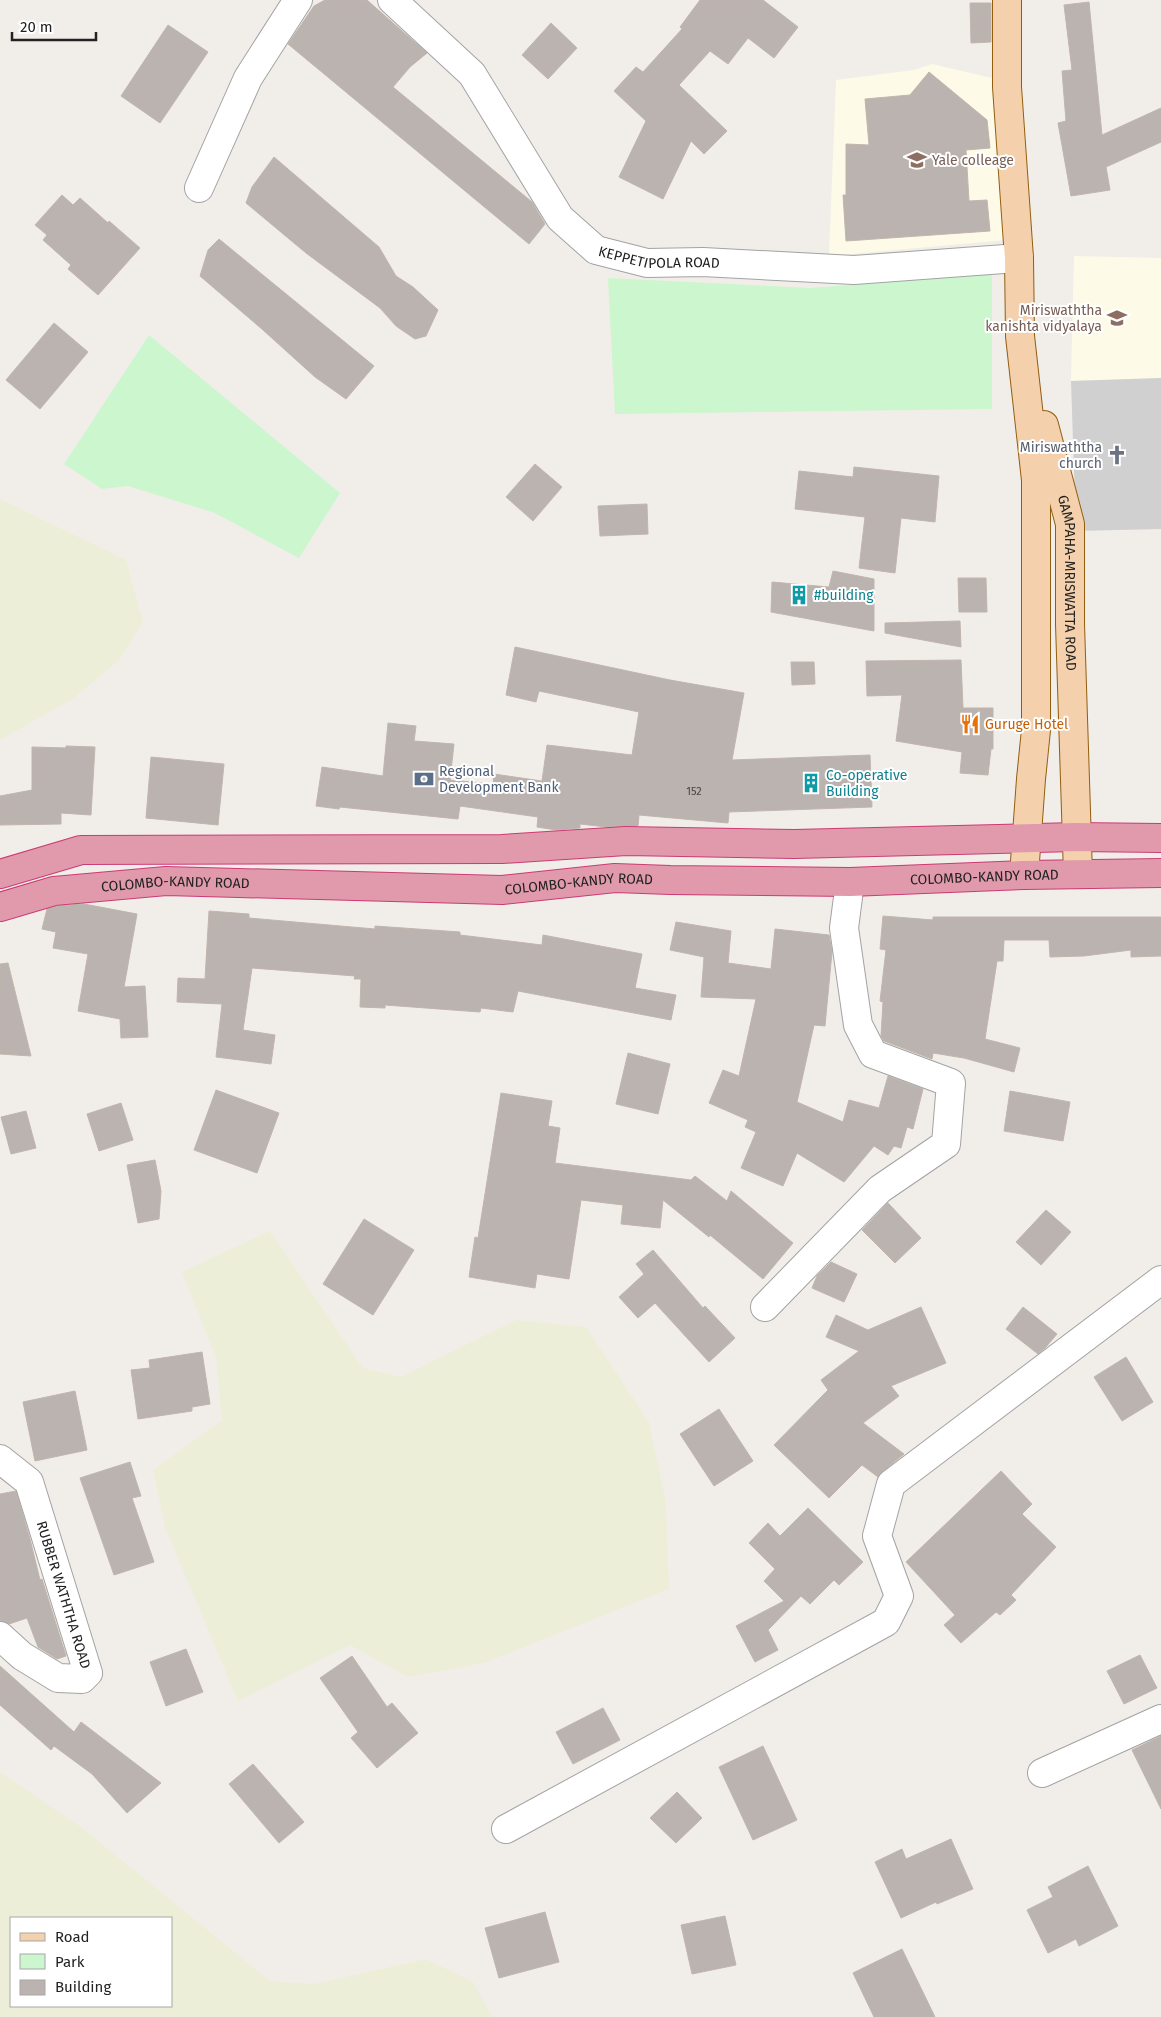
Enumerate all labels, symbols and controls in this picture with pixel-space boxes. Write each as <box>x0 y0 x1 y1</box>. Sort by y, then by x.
scale bar <box>12 10 96 42</box>
text: 20 m <box>20 18 53 36</box>
school or university icon: Yale colleage <box>906 149 928 171</box>
place label: Yale colleage <box>932 152 1014 169</box>
street label: KEPPETIPOLA ROAD <box>597 243 720 272</box>
place label: Miriswaththa kanishta vidyalaya <box>985 302 1102 335</box>
school or university icon: Miriswaththa kanishta vidyalaya <box>1106 307 1128 329</box>
place label: Miriswaththa church <box>1020 439 1102 472</box>
church icon: Miriswaththa church <box>1106 444 1128 466</box>
street label: GAMPAHA-MRISWATTA ROAD <box>1054 493 1079 671</box>
building icon: #building <box>788 584 810 606</box>
place label: #building <box>814 587 874 604</box>
restaurant icon: Guruge Hotel <box>959 713 981 735</box>
place label: Guruge Hotel <box>985 716 1068 733</box>
place label: Regional Development Bank <box>439 763 560 796</box>
place label: Co-operative Building <box>826 767 908 800</box>
bank icon: Regional Development Bank <box>413 768 435 790</box>
building icon: Co-operative Building <box>800 772 822 794</box>
house number: 152 <box>686 785 702 798</box>
street label: COLOMBO-KANDY ROAD <box>910 866 1059 889</box>
street label: COLOMBO-KANDY ROAD <box>504 870 653 899</box>
street label: COLOMBO-KANDY ROAD <box>100 873 250 896</box>
street label: RUBBER WATHTHA ROAD <box>33 1519 94 1671</box>
legend <box>10 1917 172 2007</box>
text: Road <box>55 1928 90 1946</box>
text: Park <box>55 1953 85 1971</box>
text: Building <box>55 1978 111 1996</box>

